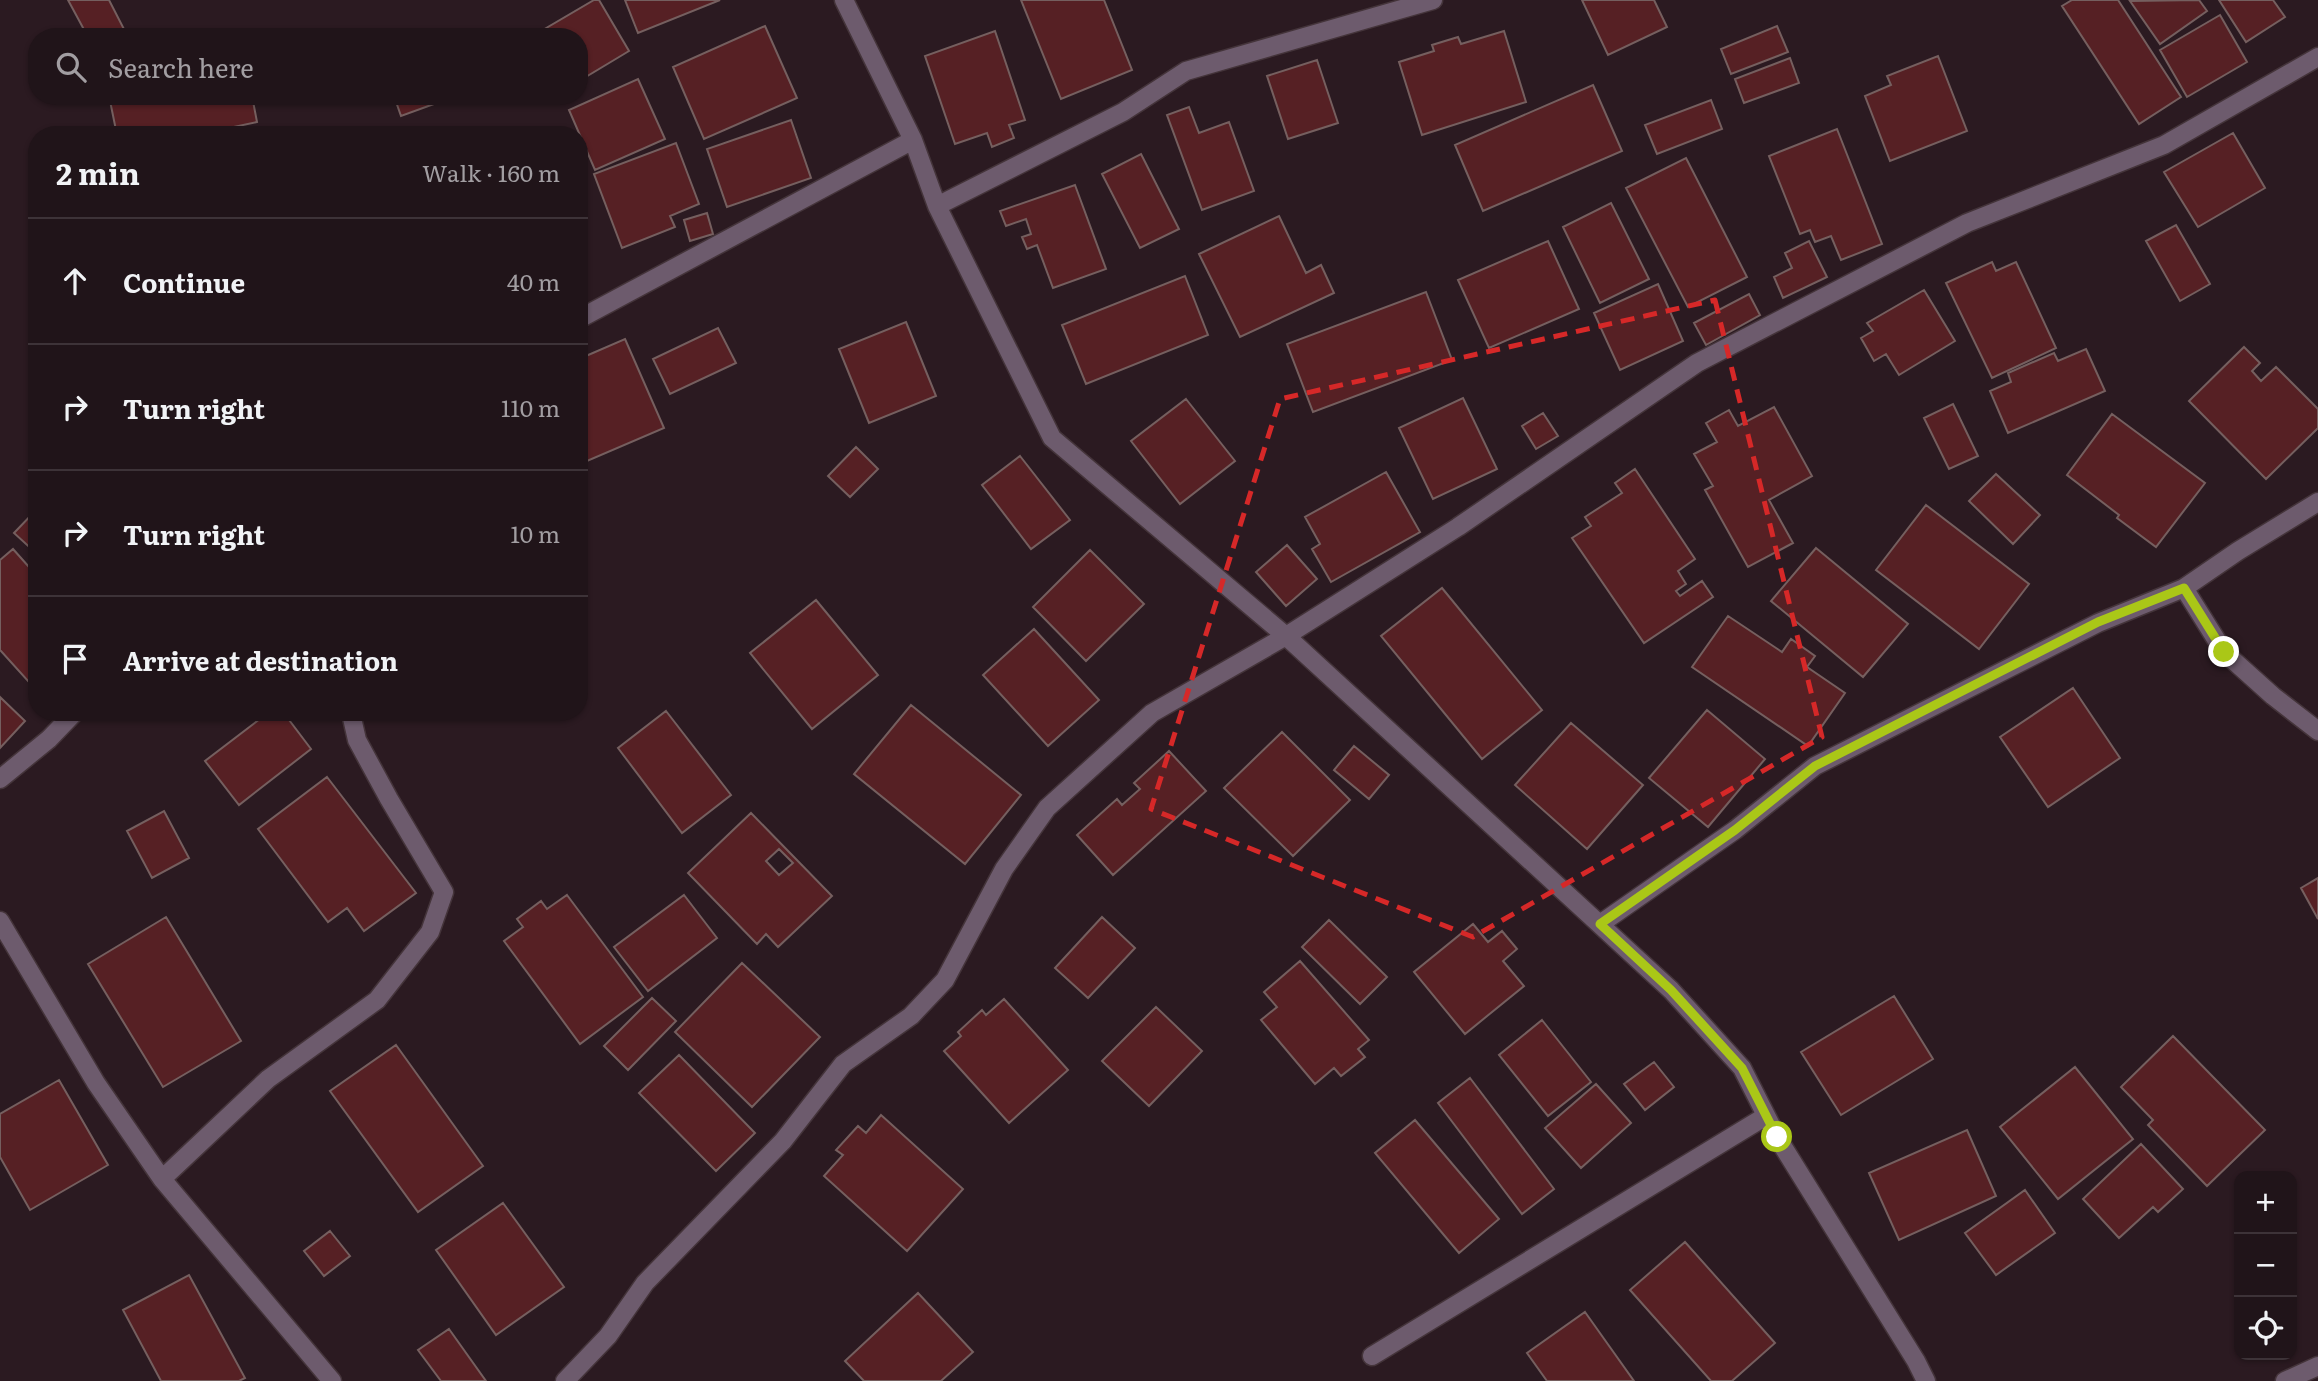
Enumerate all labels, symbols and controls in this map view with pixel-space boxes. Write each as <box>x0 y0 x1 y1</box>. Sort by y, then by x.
search box <box>28 28 588 105</box>
text: Search here <box>108 47 254 86</box>
icon: search <box>52 48 90 86</box>
text: 2 min <box>56 150 140 194</box>
text: Walk · 160 m <box>422 155 560 189</box>
icon: ahead <box>56 262 94 300</box>
text: Continue <box>123 262 245 301</box>
text: 40 m <box>507 264 560 298</box>
icon: right <box>56 388 94 426</box>
text: Turn right <box>123 388 265 427</box>
text: 110 m <box>501 390 560 424</box>
icon: right <box>56 514 94 552</box>
text: Turn right <box>123 514 265 553</box>
text: 10 m <box>510 516 560 550</box>
route end <box>2208 636 2239 667</box>
icon: arrive <box>56 640 94 678</box>
text: Arrive at destination <box>123 640 398 679</box>
route start <box>1761 1121 1792 1152</box>
map controls <box>2234 1171 2297 1360</box>
button: + <box>2234 1171 2297 1234</box>
button: − <box>2234 1234 2297 1297</box>
button: locate <box>2234 1297 2297 1360</box>

